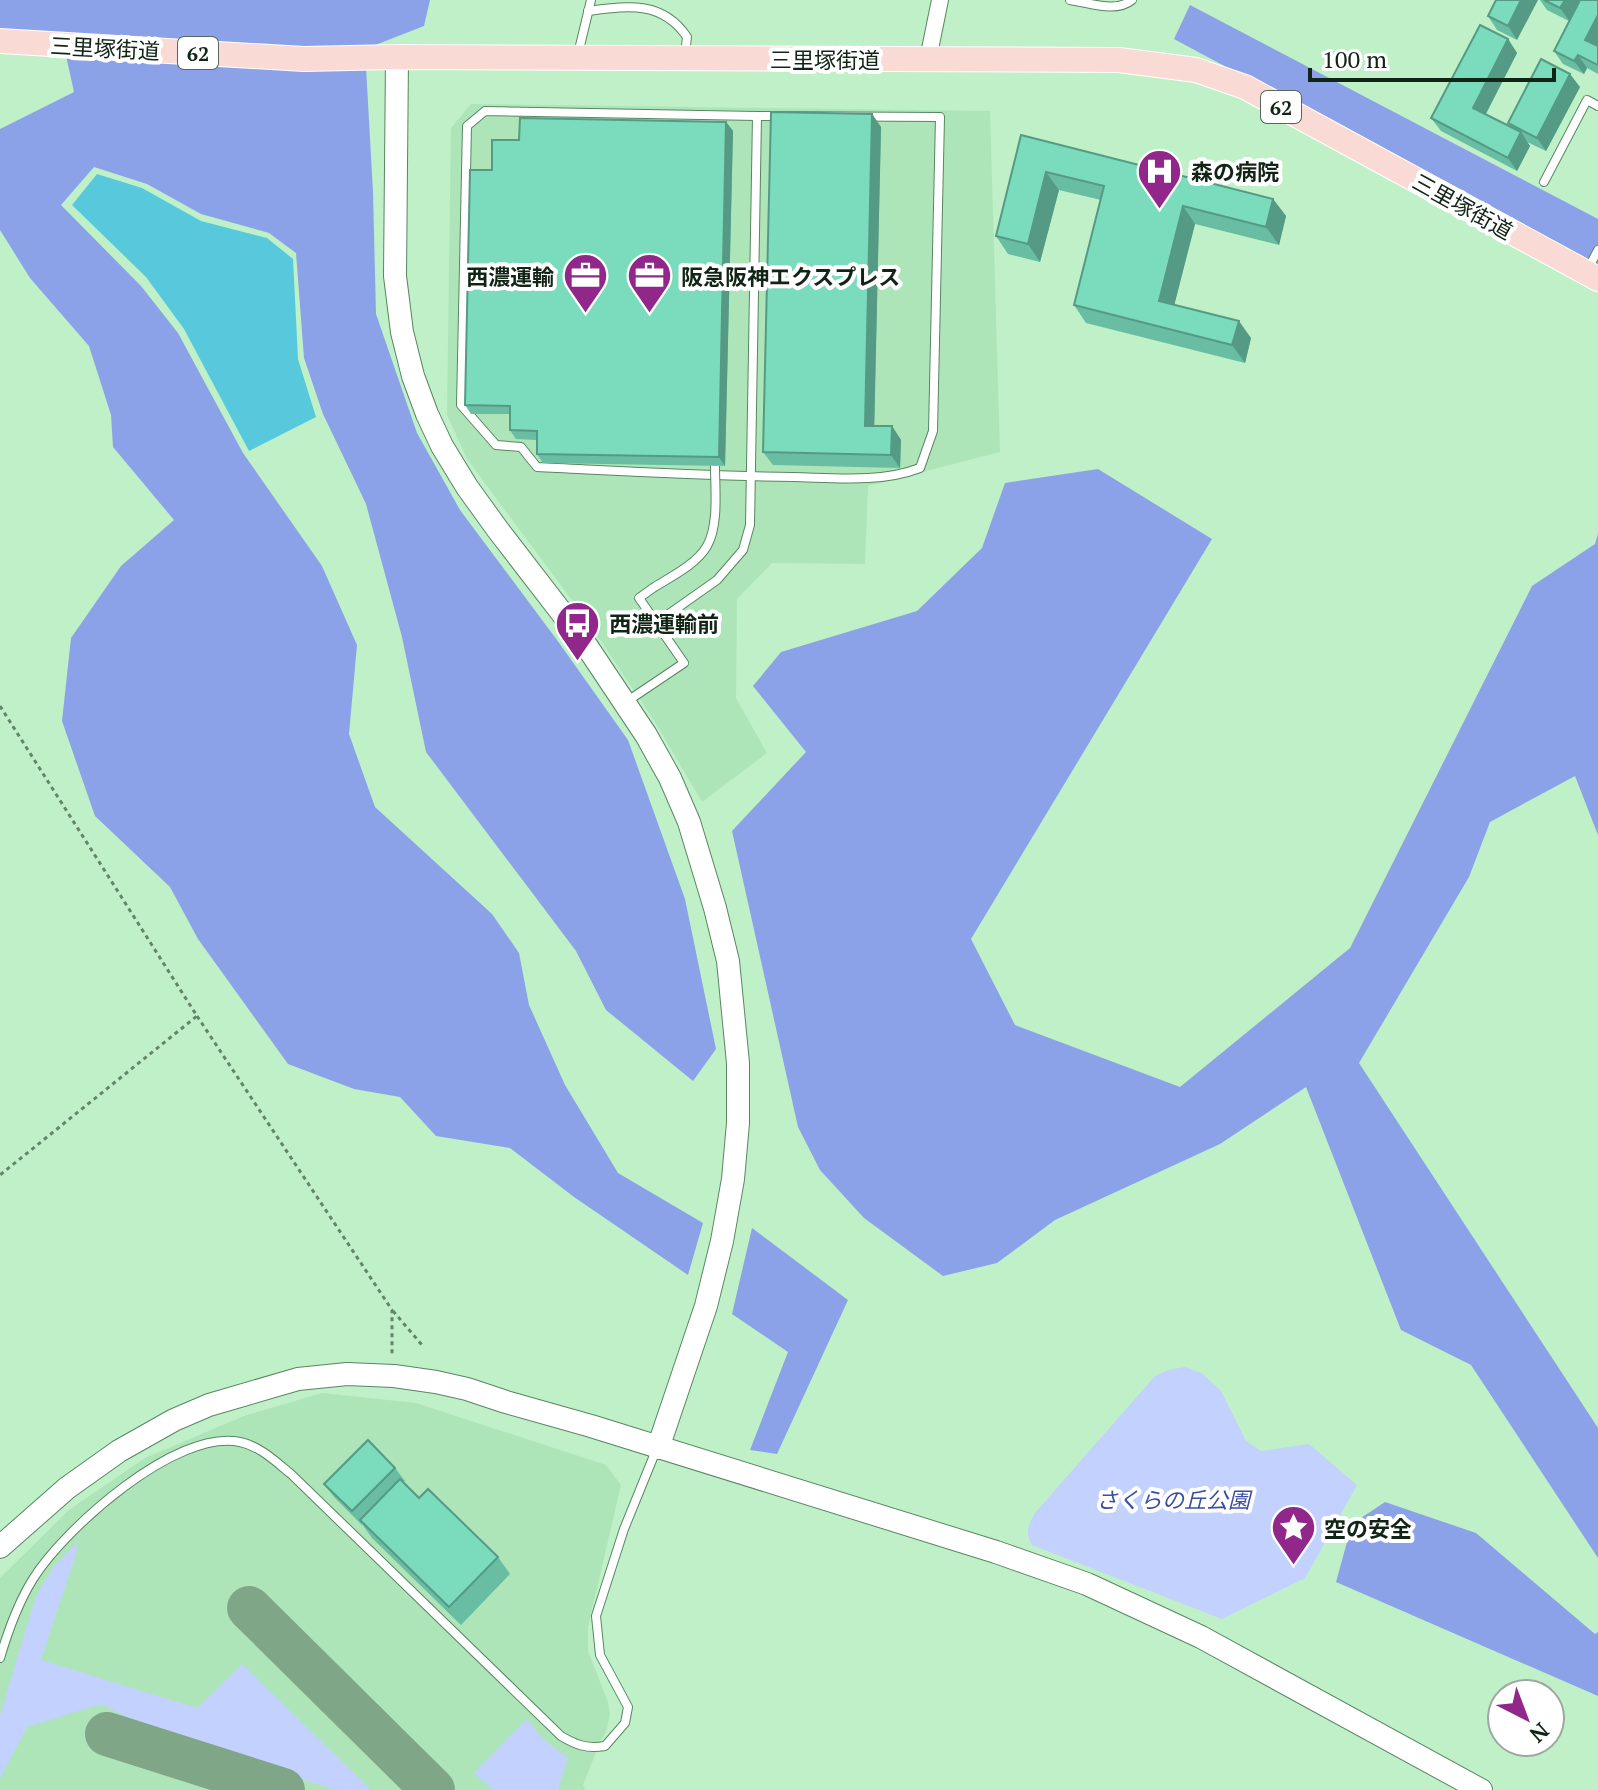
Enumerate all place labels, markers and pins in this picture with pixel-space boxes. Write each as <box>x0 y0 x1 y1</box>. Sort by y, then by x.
hospital icon: 森の病院 <box>1136 147 1184 210</box>
place label: 森の病院 <box>1191 157 1279 186</box>
office icon: 西濃運輸 <box>561 252 609 315</box>
office icon: 阪急阪神エクスプレス <box>626 252 674 315</box>
place label: 西濃運輸 <box>466 262 554 291</box>
place label: 阪急阪神エクスプレス <box>681 262 900 291</box>
bus stop icon: 西濃運輸前 <box>554 599 602 662</box>
place label: 西濃運輸前 <box>609 609 719 638</box>
place icon: 空の安全 <box>1269 1504 1317 1567</box>
place label: 空の安全 <box>1324 1514 1412 1543</box>

